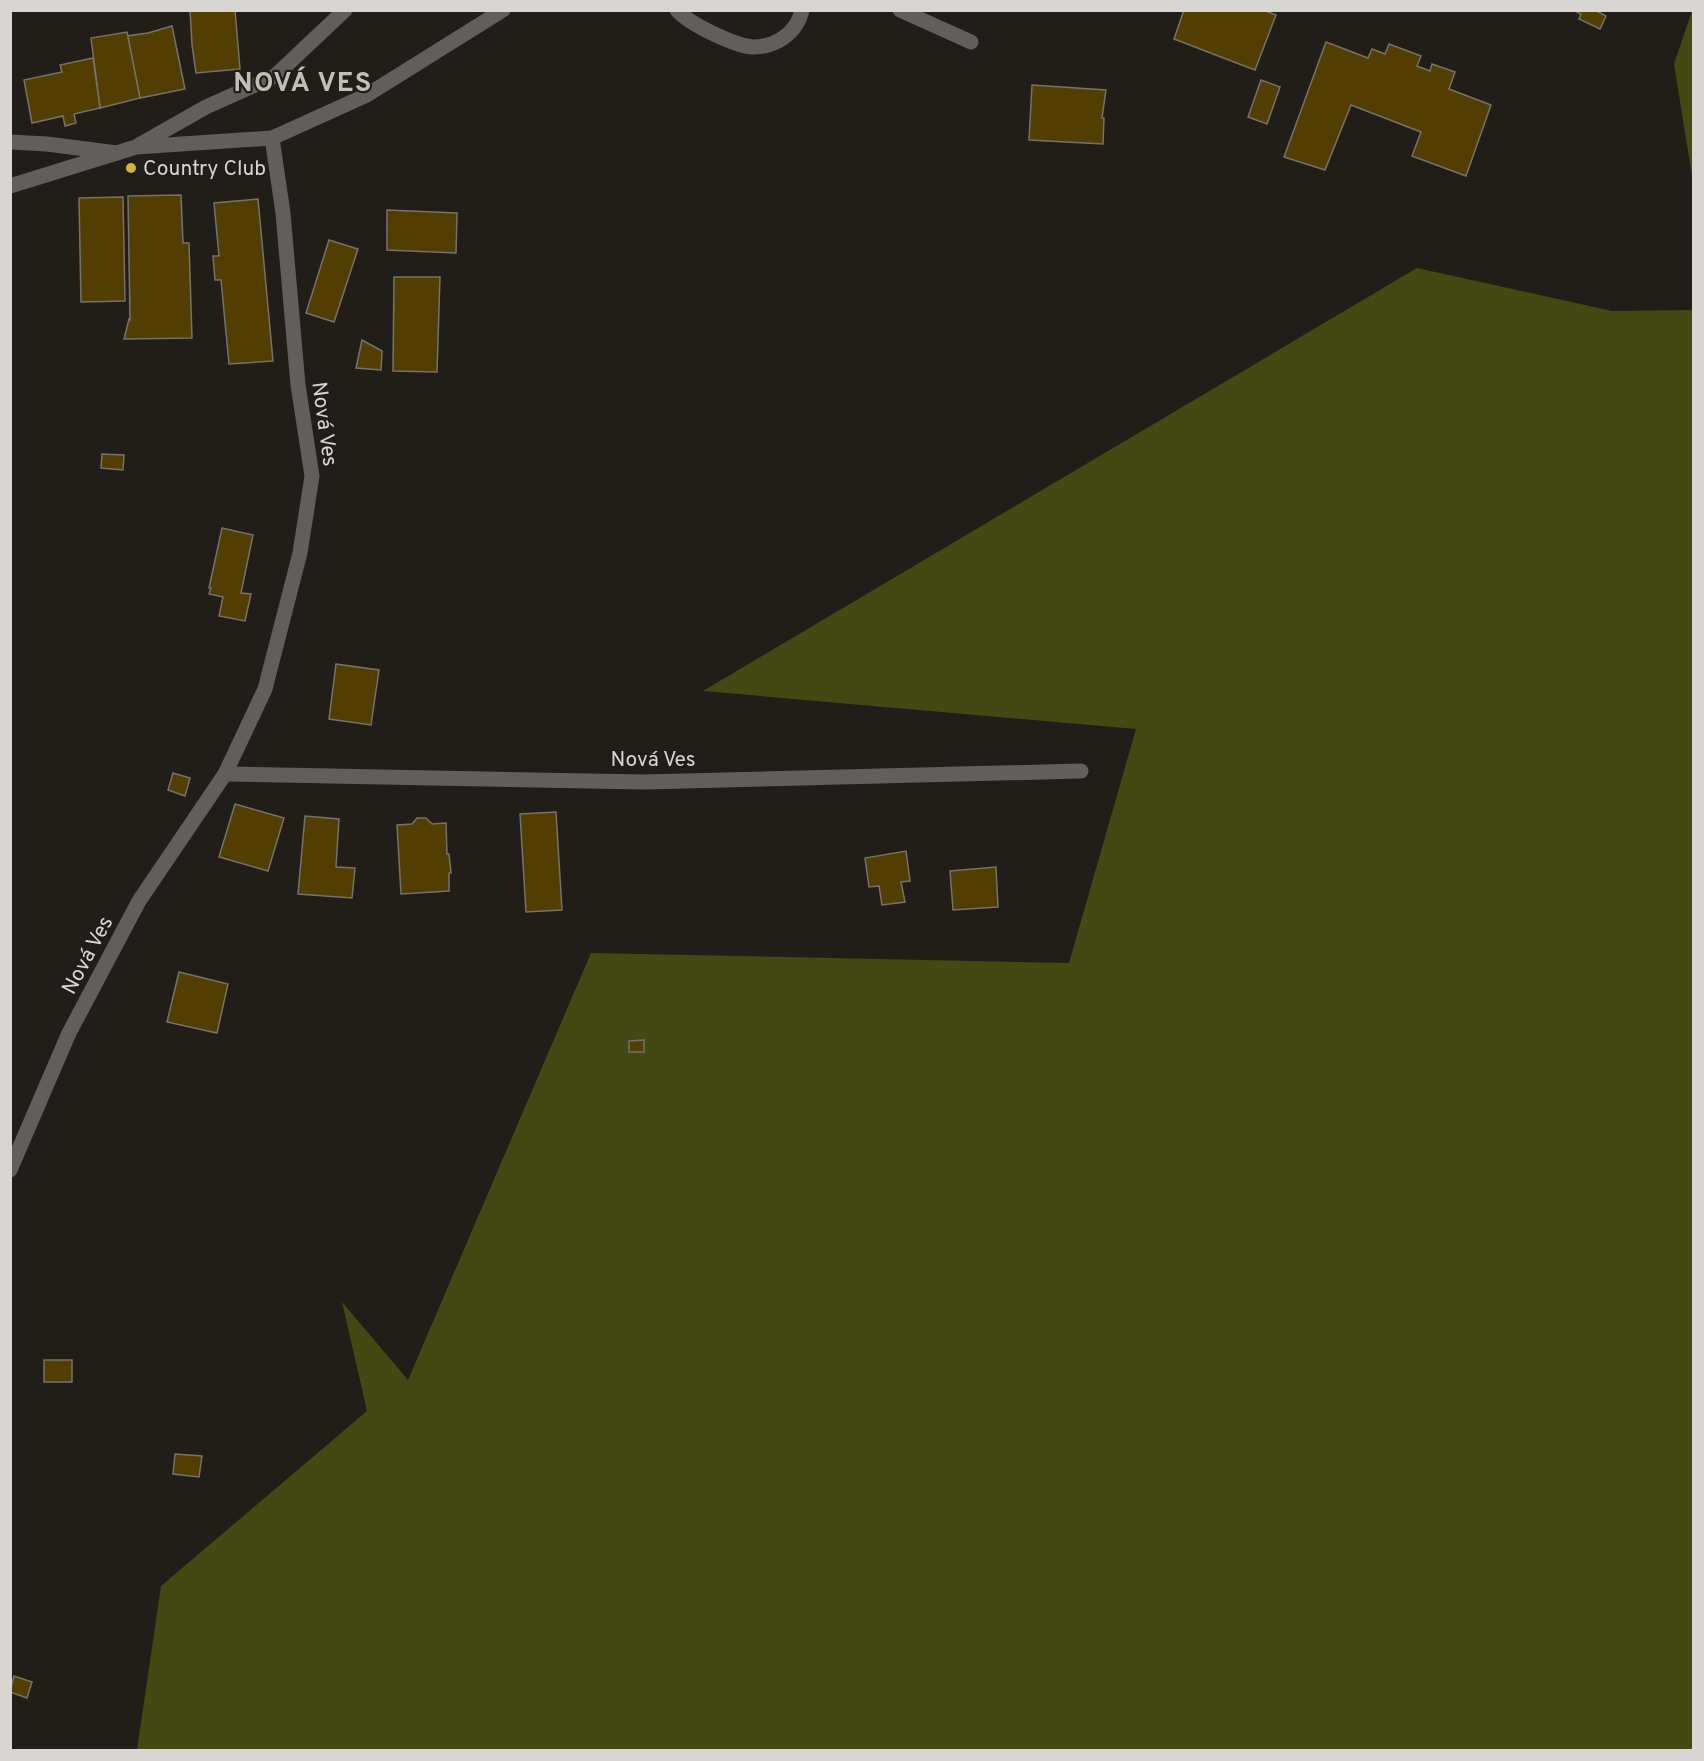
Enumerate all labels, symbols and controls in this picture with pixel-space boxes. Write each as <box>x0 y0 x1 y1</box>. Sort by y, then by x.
district label: NOVÁ VES <box>233 66 373 101</box>
place label: Country Club <box>143 156 266 183</box>
marker: Country Club <box>124 161 138 175</box>
street label: Nová Ves <box>304 380 343 468</box>
street label: Nová Ves <box>610 747 696 774</box>
street label: Nová Ves <box>56 912 120 1000</box>

